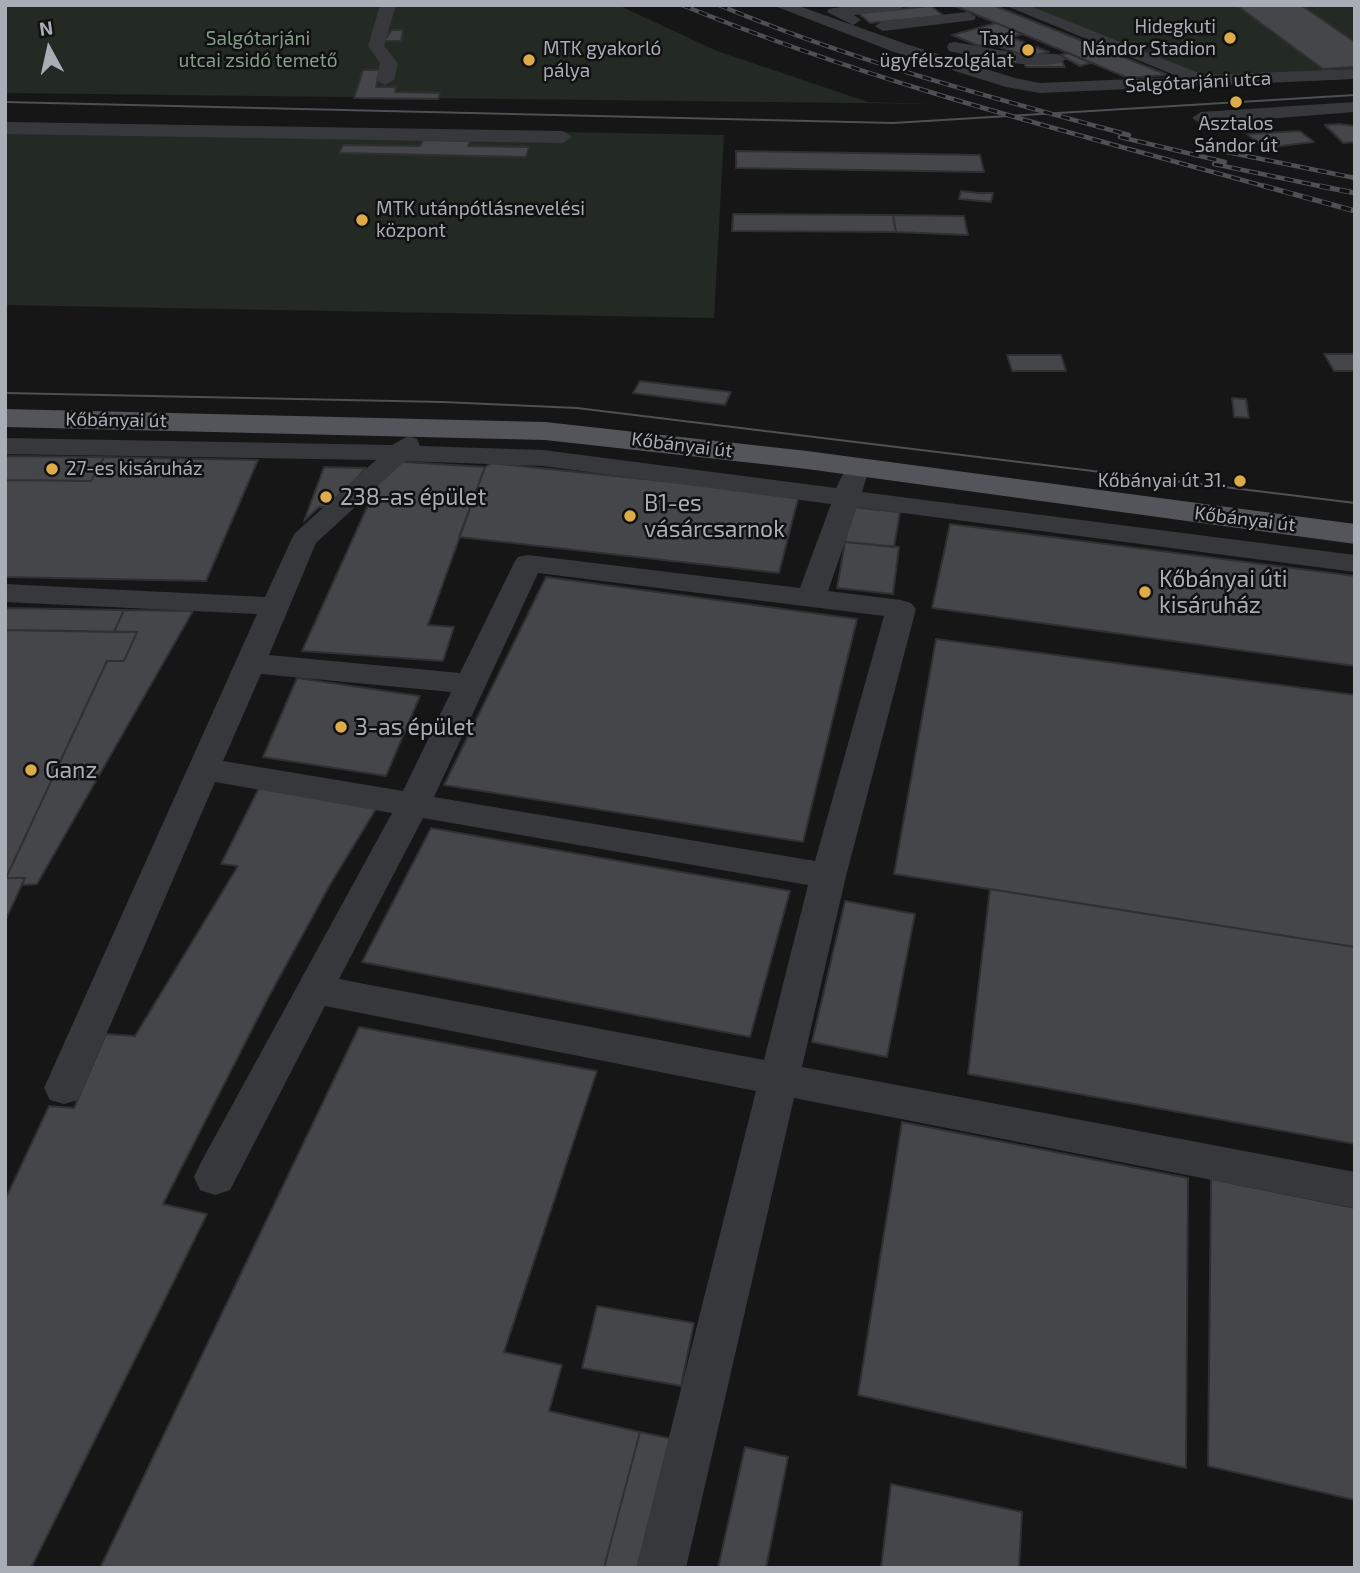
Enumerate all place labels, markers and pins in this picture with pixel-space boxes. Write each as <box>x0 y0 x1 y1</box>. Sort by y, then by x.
place label: Hidegkuti Nándor Stadion <box>1082 16 1216 60</box>
place label: Taxi ügyfélszolgálat <box>880 28 1014 72</box>
marker: Hidegkuti Nándor Stadion <box>1222 30 1238 46</box>
place label: MTK gyakorló pálya <box>543 38 661 82</box>
marker: Taxi ügyfélszolgálat <box>1020 42 1036 58</box>
marker: MTK gyakorló pálya <box>521 52 537 68</box>
marker: Asztalos Sándor út <box>1228 94 1244 110</box>
place label: Asztalos Sándor út <box>1194 113 1278 157</box>
place label: MTK utánpótlásnevelési központ <box>376 198 585 242</box>
marker: MTK utánpótlásnevelési központ <box>354 212 370 228</box>
place label: 27-es kisáruház <box>66 458 203 480</box>
marker: 27-es kisáruház <box>44 461 60 477</box>
place label: Kőbányai út 31. <box>1098 470 1226 492</box>
marker: Kőbányai út 31. <box>1232 473 1248 489</box>
place label: 238-as épület <box>340 483 486 511</box>
marker: 238-as épület <box>318 489 334 505</box>
place label: B1-es vásárcsarnok <box>644 489 785 543</box>
marker: B1-es vásárcsarnok <box>622 508 638 524</box>
place label: Kőbányai úti kisáruház <box>1159 565 1288 619</box>
marker: Kőbányai úti kisáruház <box>1137 584 1153 600</box>
place label: 3-as épület <box>355 713 474 741</box>
marker: 3-as épület <box>333 719 349 735</box>
place label: Ganz <box>45 756 97 784</box>
marker: Ganz <box>23 762 39 778</box>

